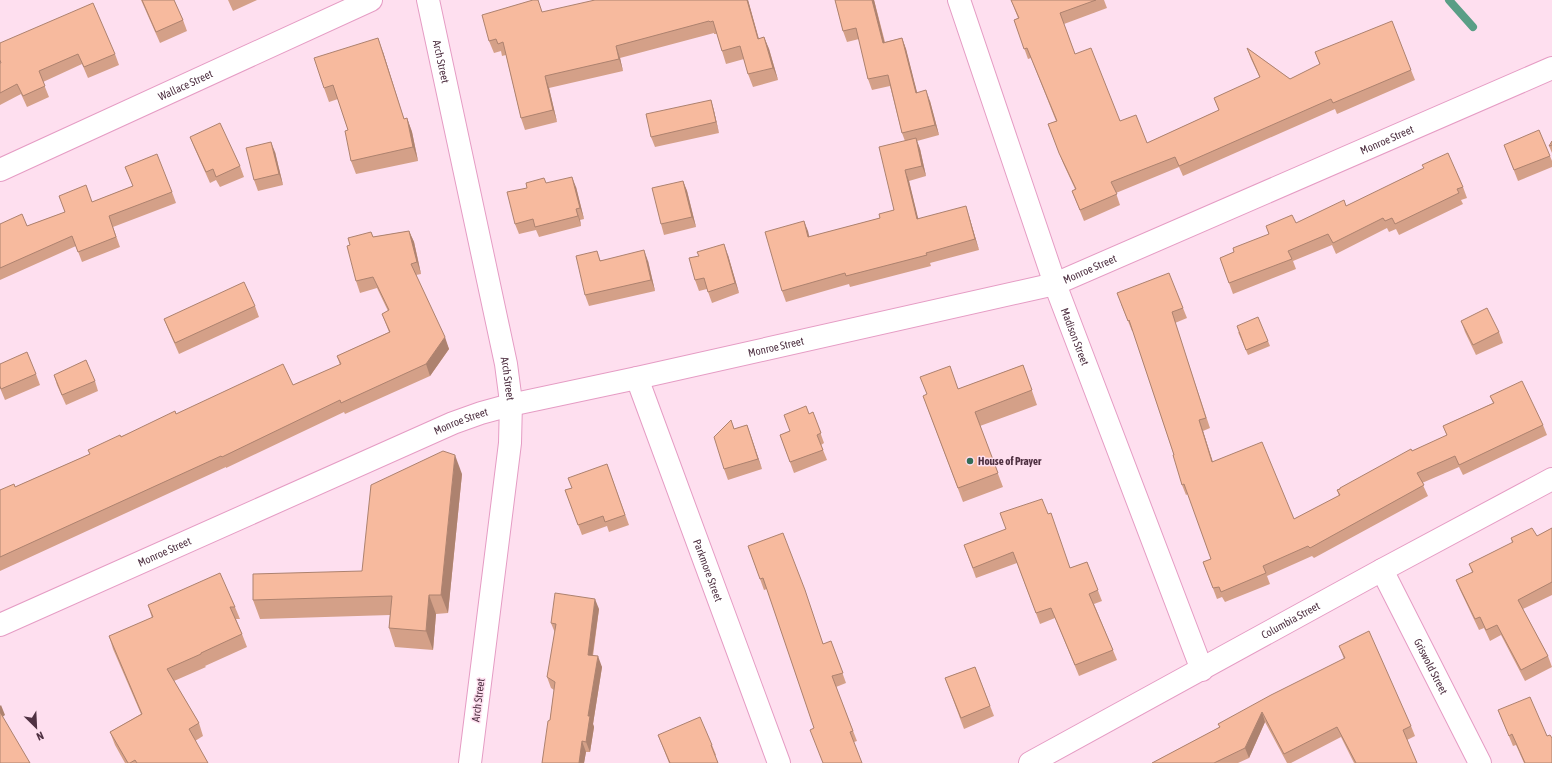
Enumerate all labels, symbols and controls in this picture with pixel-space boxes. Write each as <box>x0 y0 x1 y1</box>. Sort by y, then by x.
street label: Arch Street <box>431 39 452 84</box>
street label: Wallace Street <box>156 67 215 103</box>
street label: Monroe Street <box>1358 123 1415 157</box>
street label: Monroe Street <box>1061 252 1118 286</box>
street label: Madison Street <box>1059 306 1091 367</box>
street label: Monroe Street <box>747 335 805 359</box>
street label: Arch Street <box>499 356 517 401</box>
street label: Monroe Street <box>432 405 489 437</box>
place label: House of Prayer <box>978 455 1042 467</box>
marker: House of Prayer <box>965 456 975 466</box>
street label: Monroe Street <box>136 535 193 569</box>
street label: Parkmore Street <box>691 538 725 603</box>
street label: Columbia Street <box>1259 599 1322 641</box>
street label: Griswold Street <box>1412 636 1450 696</box>
street label: Arch Street <box>469 678 487 722</box>
north arrow <box>16 707 56 747</box>
text: N <box>35 729 45 743</box>

